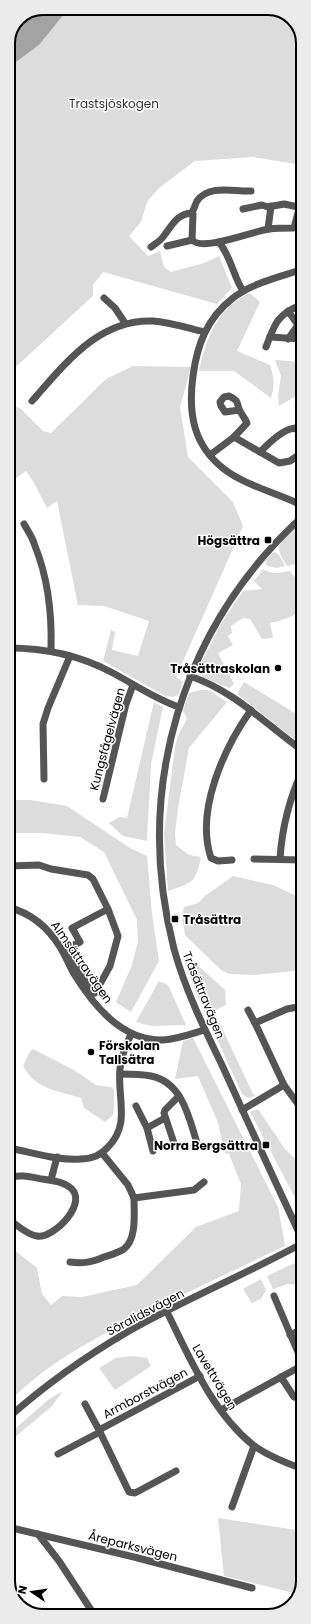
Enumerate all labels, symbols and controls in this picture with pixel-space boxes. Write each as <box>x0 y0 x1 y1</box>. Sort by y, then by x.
park label: Trastsjöskogen <box>69 95 159 112</box>
place label: Högsättra <box>198 532 260 549</box>
marker: Högsättra <box>263 535 273 545</box>
place label: Tråsättraskolan <box>170 660 270 677</box>
marker: Tråsättraskolan <box>273 663 283 673</box>
street label: Kungsfågelvägen <box>85 686 129 792</box>
place label: Tråsättra <box>183 911 241 928</box>
marker: Tråsättra <box>170 914 180 924</box>
street label: Almsättravägen <box>47 917 117 1007</box>
street label: Tråsättravägen <box>179 949 229 1041</box>
place label: Förskolan Tallsätra <box>99 1037 160 1068</box>
marker: Förskolan Tallsätra <box>86 1047 96 1057</box>
place label: Norra Bergsättra <box>154 1137 258 1154</box>
marker: Norra Bergsättra <box>261 1140 271 1150</box>
street label: Söralidsvägen <box>103 1284 187 1340</box>
street label: Lavettvägen <box>189 1341 241 1413</box>
street label: Armborstvägen <box>100 1363 190 1423</box>
street label: Åreparksvägen <box>87 1527 179 1565</box>
north arrow <box>12 1572 52 1612</box>
text: N <box>14 1584 31 1596</box>

